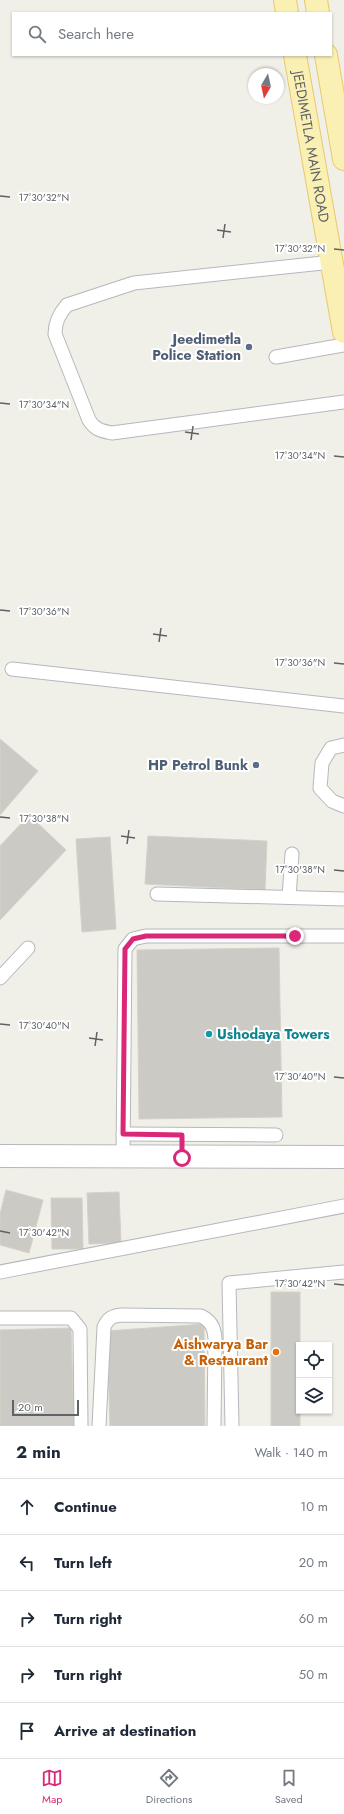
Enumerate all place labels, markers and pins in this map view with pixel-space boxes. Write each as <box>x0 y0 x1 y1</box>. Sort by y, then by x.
place label: Jeedimetla Police Station <box>152 329 241 365</box>
marker: Jeedimetla Police Station <box>244 342 254 352</box>
place label: HP Petrol Bunk <box>148 755 248 775</box>
marker: HP Petrol Bunk <box>251 760 261 770</box>
place label: Ushodaya Towers <box>217 1024 330 1044</box>
marker: Ushodaya Towers <box>204 1029 214 1039</box>
place label: Aishwarya Bar & Restaurant <box>173 1334 269 1370</box>
marker: Aishwarya Bar & Restaurant <box>271 1347 281 1357</box>

